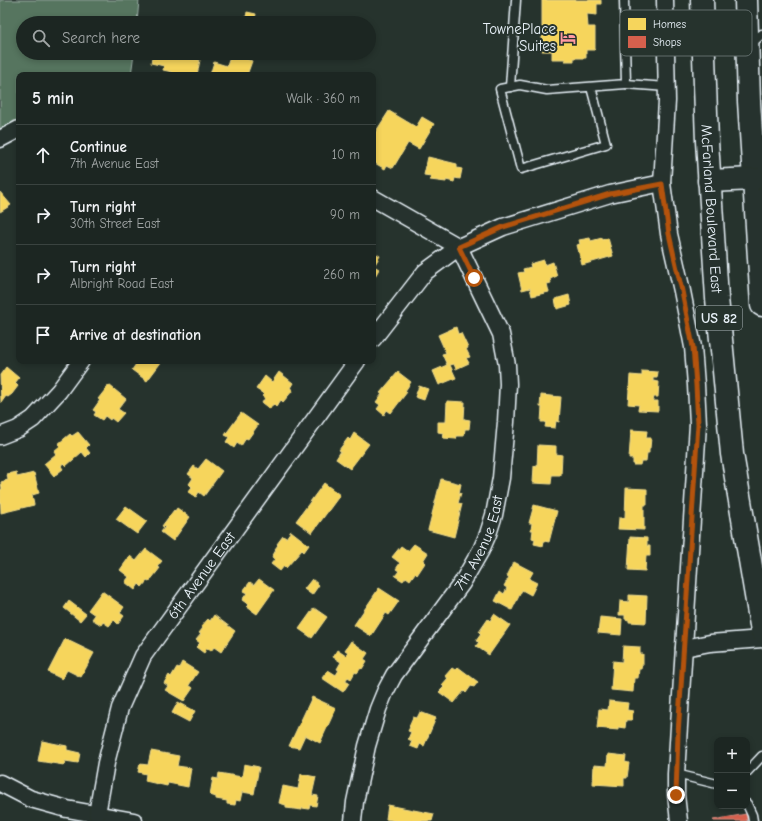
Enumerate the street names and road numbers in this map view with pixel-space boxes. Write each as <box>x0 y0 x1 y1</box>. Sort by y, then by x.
street label: McFarland Boulevard East <box>697 124 726 294</box>
road number: US 82 <box>696 306 742 330</box>
street label: 7th Avenue East <box>450 493 507 594</box>
street label: 6th Avenue East <box>164 528 240 623</box>

